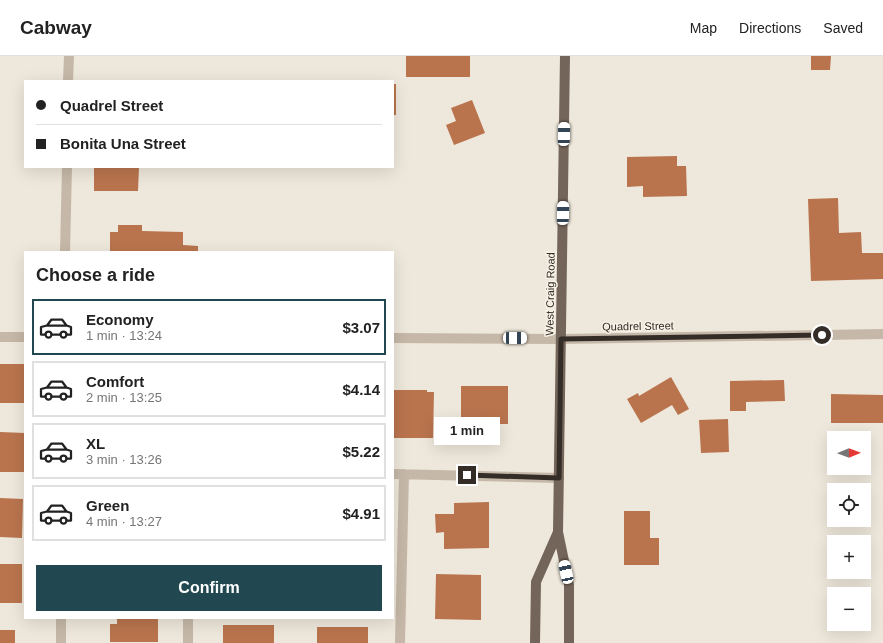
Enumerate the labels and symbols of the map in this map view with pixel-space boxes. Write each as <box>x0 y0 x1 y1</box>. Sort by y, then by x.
car <box>558 122 570 146</box>
car <box>557 201 569 225</box>
street label: West Craig Road <box>543 252 557 336</box>
street label: Quadrel Street <box>602 319 674 333</box>
route start <box>813 326 831 344</box>
car <box>503 332 527 344</box>
callout: 1 min <box>434 417 500 445</box>
north arrow <box>827 431 871 475</box>
route end <box>458 466 476 484</box>
car <box>558 559 574 585</box>

